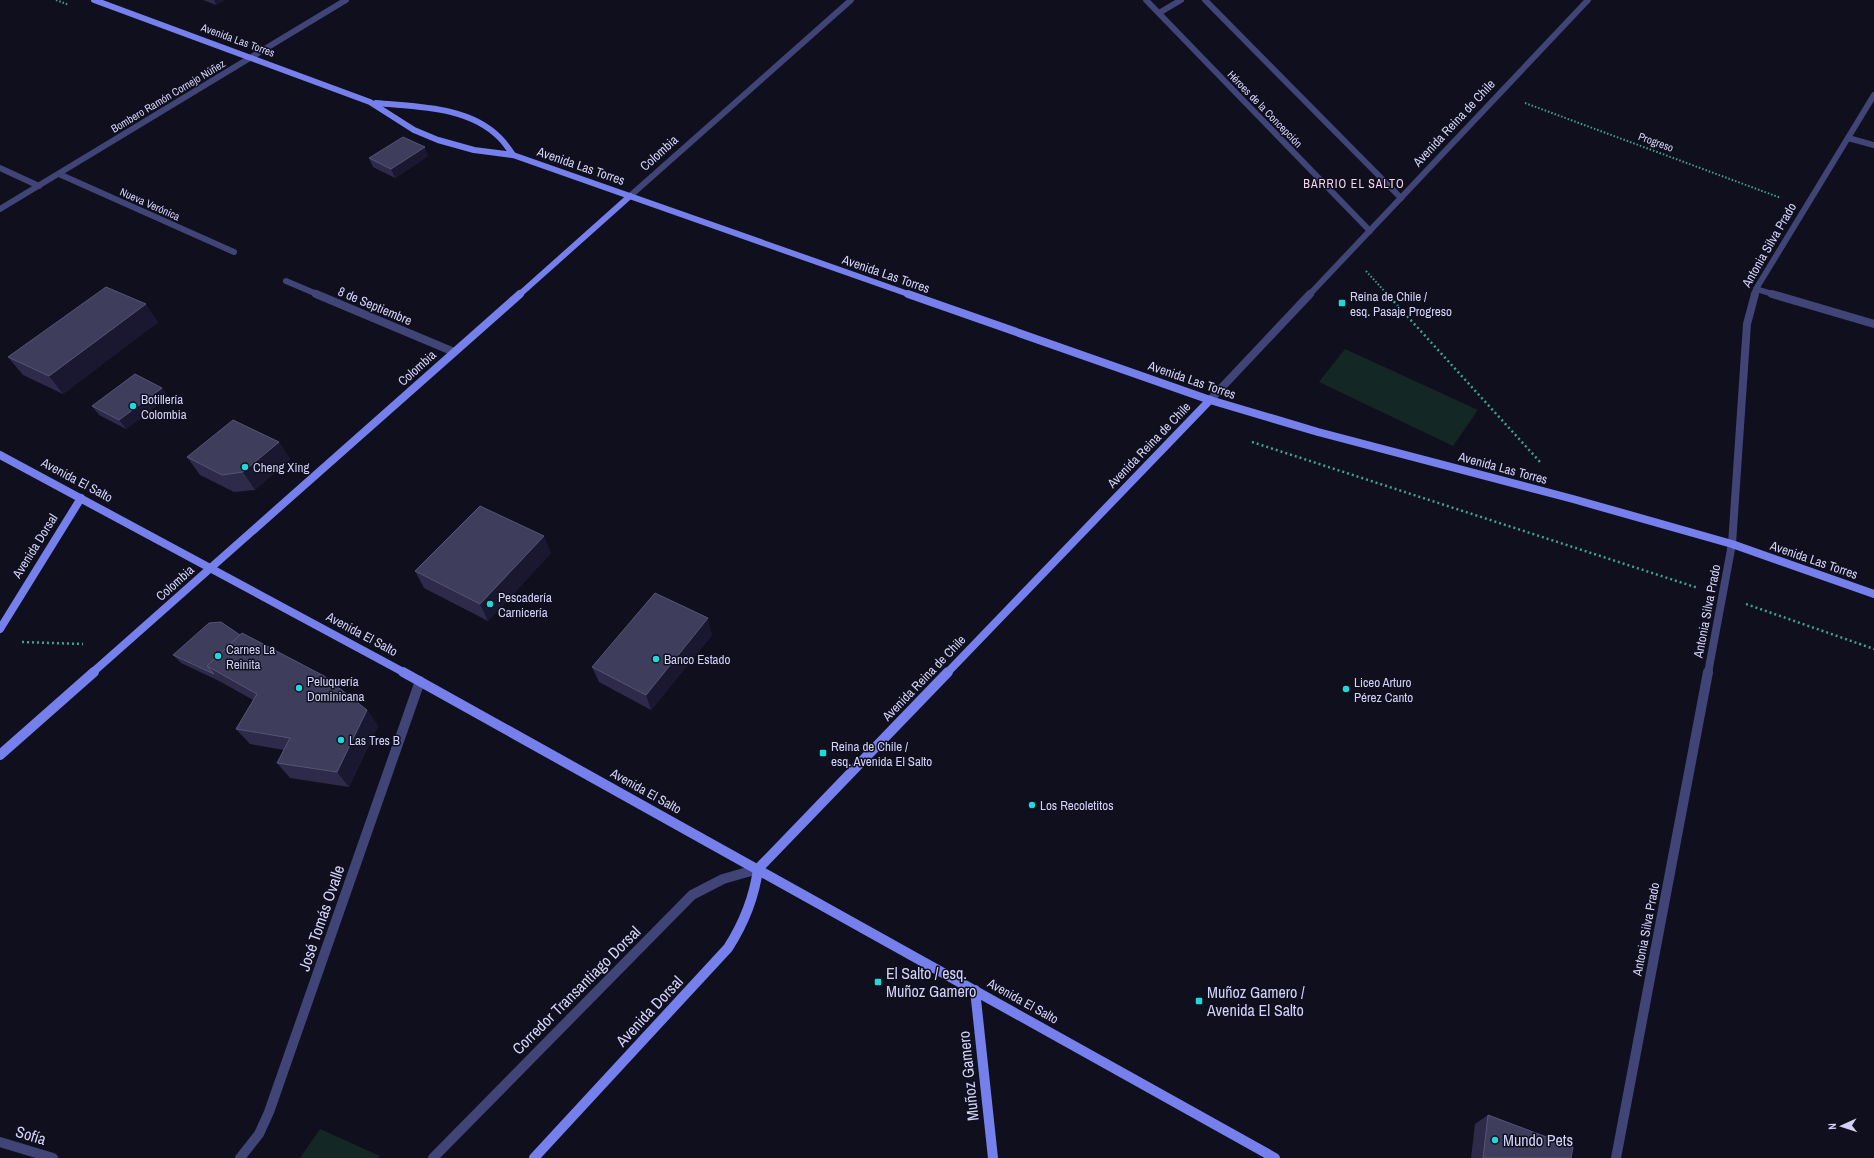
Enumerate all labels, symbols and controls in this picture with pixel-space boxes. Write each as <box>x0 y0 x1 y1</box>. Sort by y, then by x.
street label: Avenida Las Torres <box>198 20 277 60</box>
street label: Bombero Ramón Cornejo Núñez <box>108 56 228 136</box>
street label: Héroes de la Concepción <box>1225 68 1305 150</box>
street label: Avenida Reina de Chile <box>1409 76 1499 171</box>
street label: Progreso <box>1636 129 1676 155</box>
street label: Colombia <box>636 131 682 175</box>
street label: Avenida Las Torres <box>534 143 627 189</box>
district label: BARRIO EL SALTO <box>1303 176 1405 192</box>
street label: Nueva Verónica <box>118 185 182 223</box>
street label: Antonia Silva Prado <box>1737 200 1800 291</box>
street label: Avenida Las Torres <box>839 251 932 297</box>
street label: 8 de Septiembre <box>335 283 415 329</box>
place label: Reina de Chile / esq. Pasaje Progreso <box>1350 288 1452 320</box>
marker: Reina de Chile / esq. Pasaje Progreso <box>1337 298 1347 308</box>
street label: Colombia <box>394 346 440 390</box>
street label: Avenida Las Torres <box>1145 357 1238 403</box>
place label: Botillería Colombia <box>141 391 187 423</box>
street label: Avenida Reina de Chile <box>1103 398 1194 492</box>
marker: Botillería Colombia <box>128 401 138 411</box>
street label: Avenida Las Torres <box>1456 448 1549 488</box>
street label: Avenida El Salto <box>37 454 116 506</box>
place label: Cheng Xing <box>253 459 309 476</box>
marker: Cheng Xing <box>240 462 250 472</box>
street label: Avenida Dorsal <box>8 511 61 582</box>
street label: Avenida Las Torres <box>1767 537 1860 583</box>
street label: Colombia <box>152 561 198 605</box>
street label: Antonia Silva Prado <box>1689 563 1724 660</box>
place label: Pescadería Carnicería <box>498 589 552 621</box>
marker: Pescadería Carnicería <box>485 599 495 609</box>
street label: Avenida El Salto <box>322 608 401 660</box>
street label: Avenida Reina de Chile <box>878 631 969 725</box>
place label: Carnes La Reinita <box>226 641 275 673</box>
marker: Carnes La Reinita <box>213 651 223 661</box>
place label: Banco Estado <box>664 651 730 668</box>
marker: Banco Estado <box>651 654 661 664</box>
place label: Peluquería Dominicana <box>307 673 365 705</box>
place label: Liceo Arturo Pérez Canto <box>1354 674 1413 706</box>
marker: Peluquería Dominicana <box>294 683 304 693</box>
marker: Liceo Arturo Pérez Canto <box>1341 684 1351 694</box>
place label: Las Tres B <box>349 732 400 749</box>
marker: Las Tres B <box>336 735 346 745</box>
place label: Reina de Chile / esq. Avenida El Salto <box>831 738 932 770</box>
marker: Reina de Chile / esq. Avenida El Salto <box>818 748 828 758</box>
street label: Avenida El Salto <box>607 764 685 818</box>
place label: Los Recoletitos <box>1040 797 1113 814</box>
marker: Los Recoletitos <box>1027 800 1037 810</box>
street label: José Tomás Ovalle <box>293 862 349 974</box>
street label: Antonia Silva Prado <box>1628 881 1663 978</box>
street label: Corredor Transantiago Dorsal <box>507 921 645 1059</box>
place label: El Salto / esq. Muñoz Gamero <box>886 962 976 1002</box>
street label: Avenida Dorsal <box>610 971 688 1052</box>
street label: Avenida El Salto <box>984 974 1062 1028</box>
marker: El Salto / esq. Muñoz Gamero <box>873 977 883 987</box>
place label: Muñoz Gamero / Avenida El Salto <box>1206 981 1305 1021</box>
marker: Muñoz Gamero / Avenida El Salto <box>1194 996 1204 1006</box>
street label: Muñoz Gamero <box>952 1030 984 1122</box>
north arrow <box>1822 1106 1862 1146</box>
street label: Sofía <box>13 1120 50 1150</box>
text: N <box>1825 1123 1839 1130</box>
place label: Mundo Pets <box>1503 1129 1573 1151</box>
marker: Mundo Pets <box>1490 1135 1500 1145</box>

